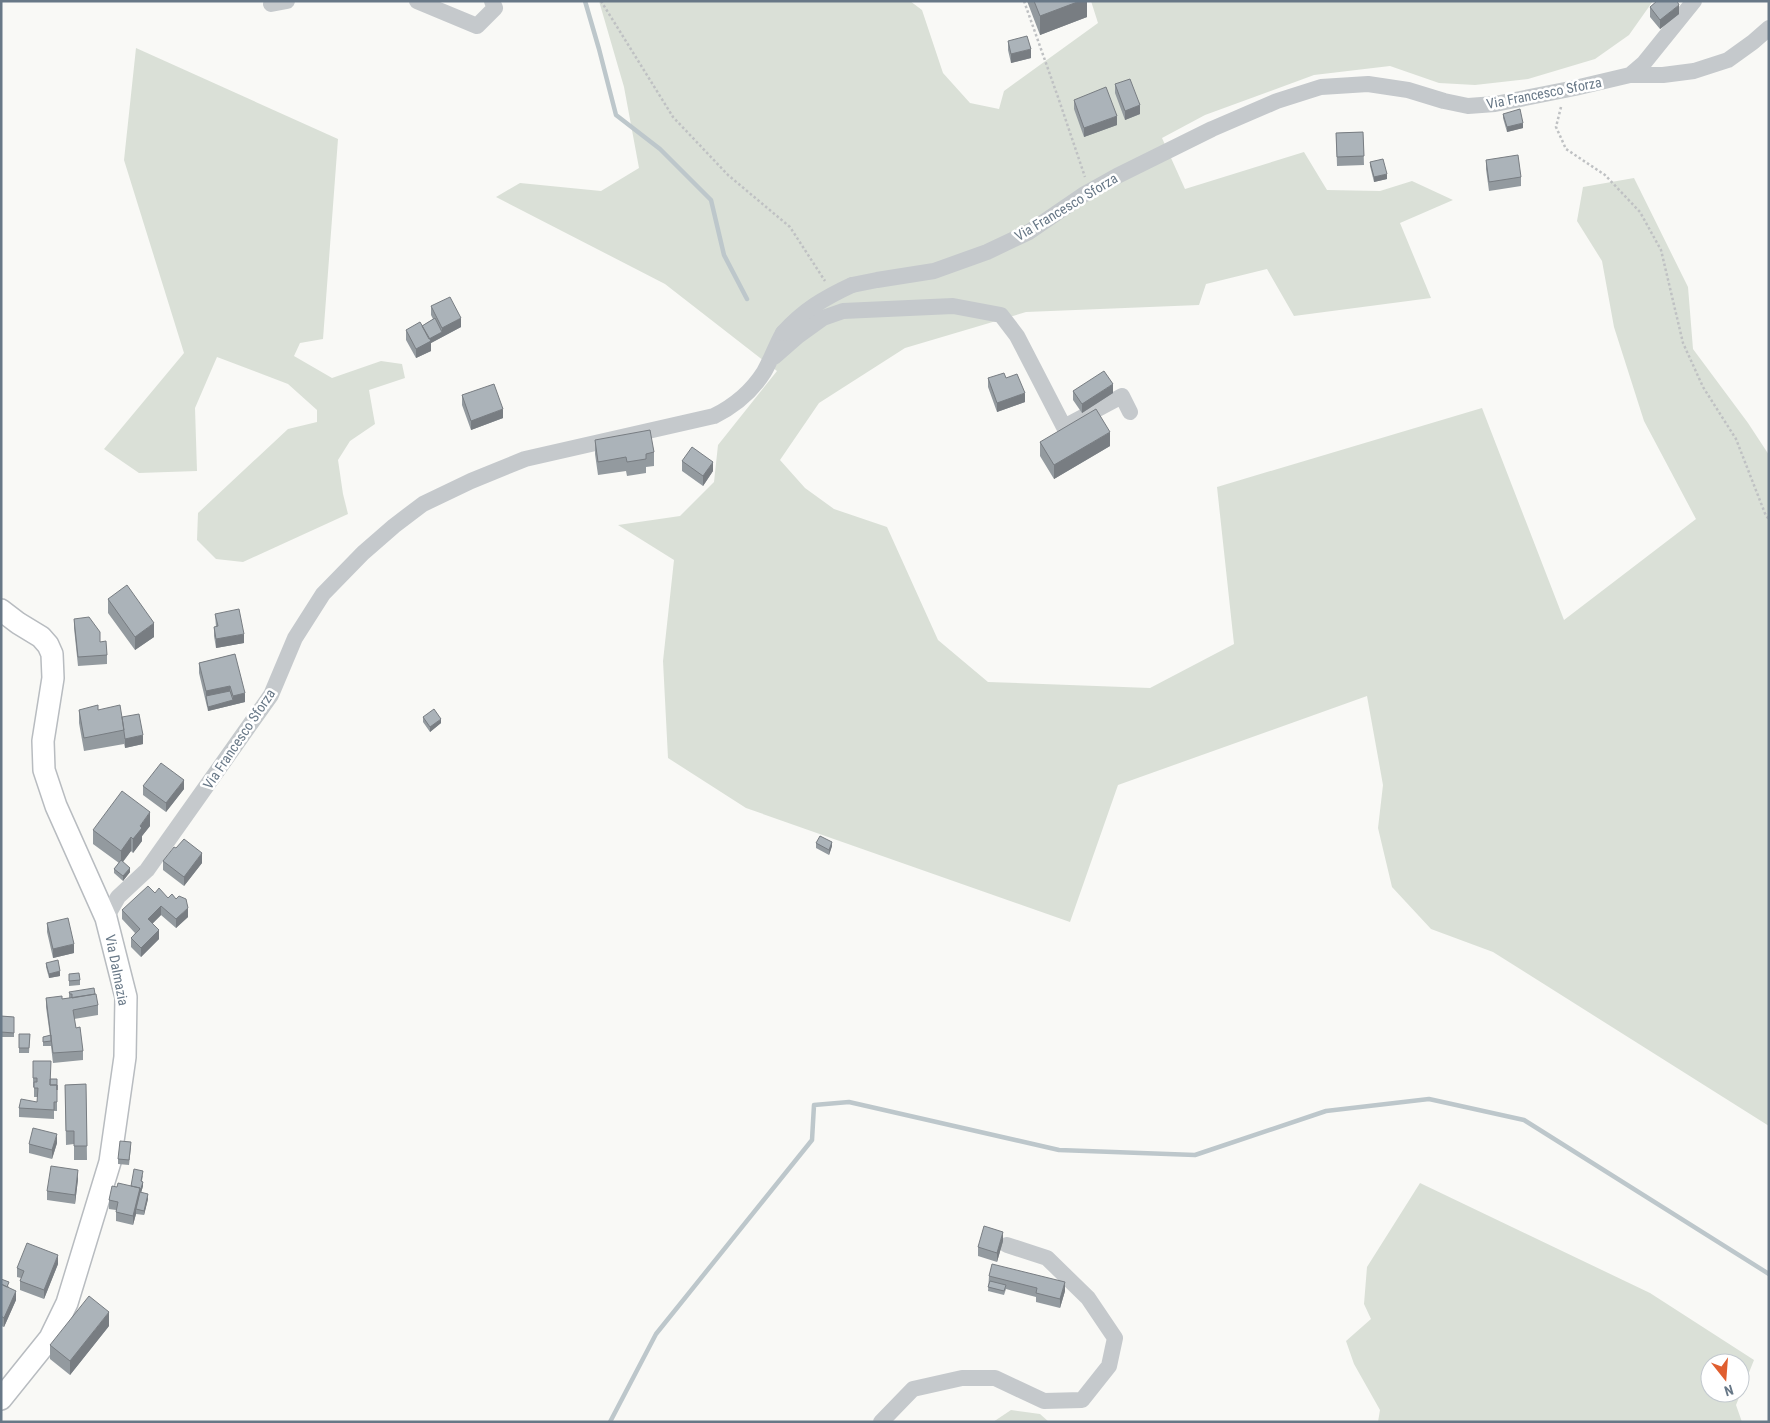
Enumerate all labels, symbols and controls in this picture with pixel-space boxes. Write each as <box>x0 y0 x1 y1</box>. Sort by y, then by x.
street label: Via Francesco Sforza <box>1485 74 1603 112</box>
street label: Via Francesco Sforza <box>1012 170 1120 244</box>
street label: Via Francesco Sforza <box>200 686 278 792</box>
street label: Via Dalmazia <box>102 933 132 1007</box>
north arrow <box>1700 1353 1750 1403</box>
text: N <box>1722 1382 1735 1399</box>

